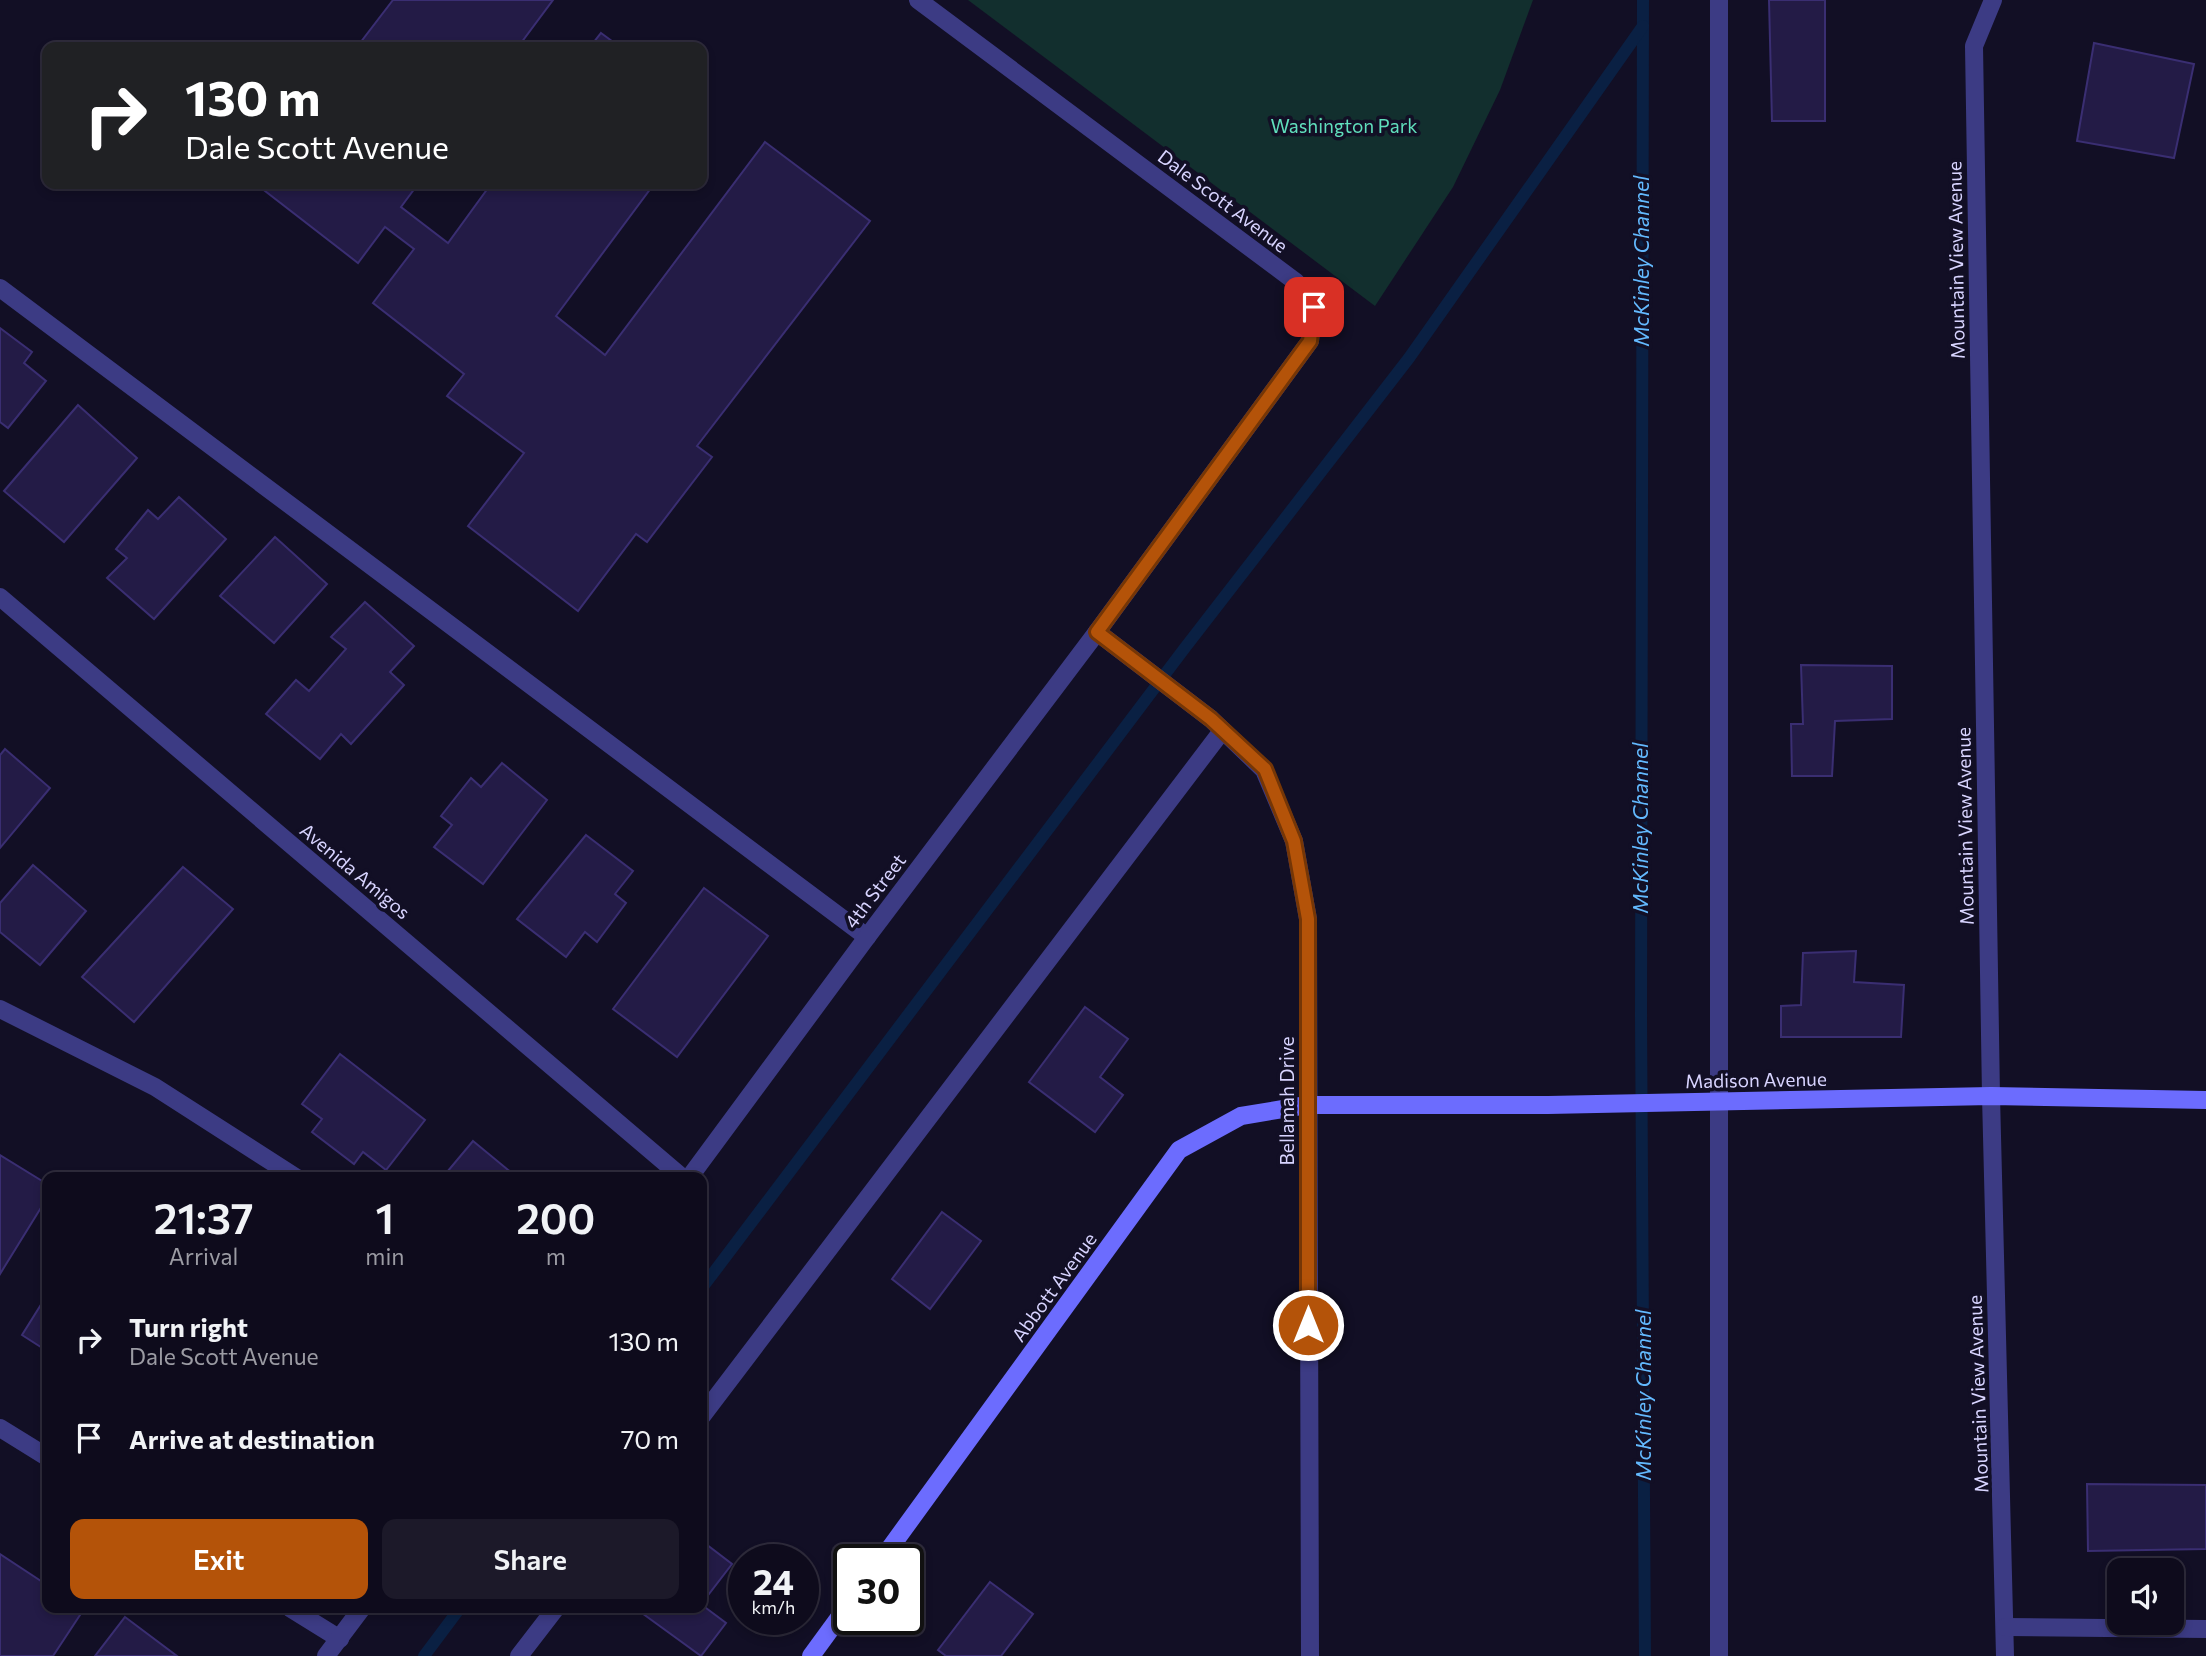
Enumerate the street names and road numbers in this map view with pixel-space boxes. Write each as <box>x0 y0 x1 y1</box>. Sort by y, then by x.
street label: Dale Scott Avenue <box>1154 144 1293 257</box>
street label: Mountain View Avenue <box>1942 161 1969 359</box>
street label: Mountain View Avenue <box>1951 727 1978 925</box>
street label: Avenida Amigos <box>296 818 415 923</box>
street label: 4th Street <box>839 849 910 933</box>
street label: Bellamah Drive <box>1275 1037 1298 1165</box>
street label: Madison Avenue <box>1685 1067 1827 1092</box>
street label: Abbott Avenue <box>1006 1228 1101 1346</box>
street label: Mountain View Avenue <box>1963 1295 1992 1493</box>

